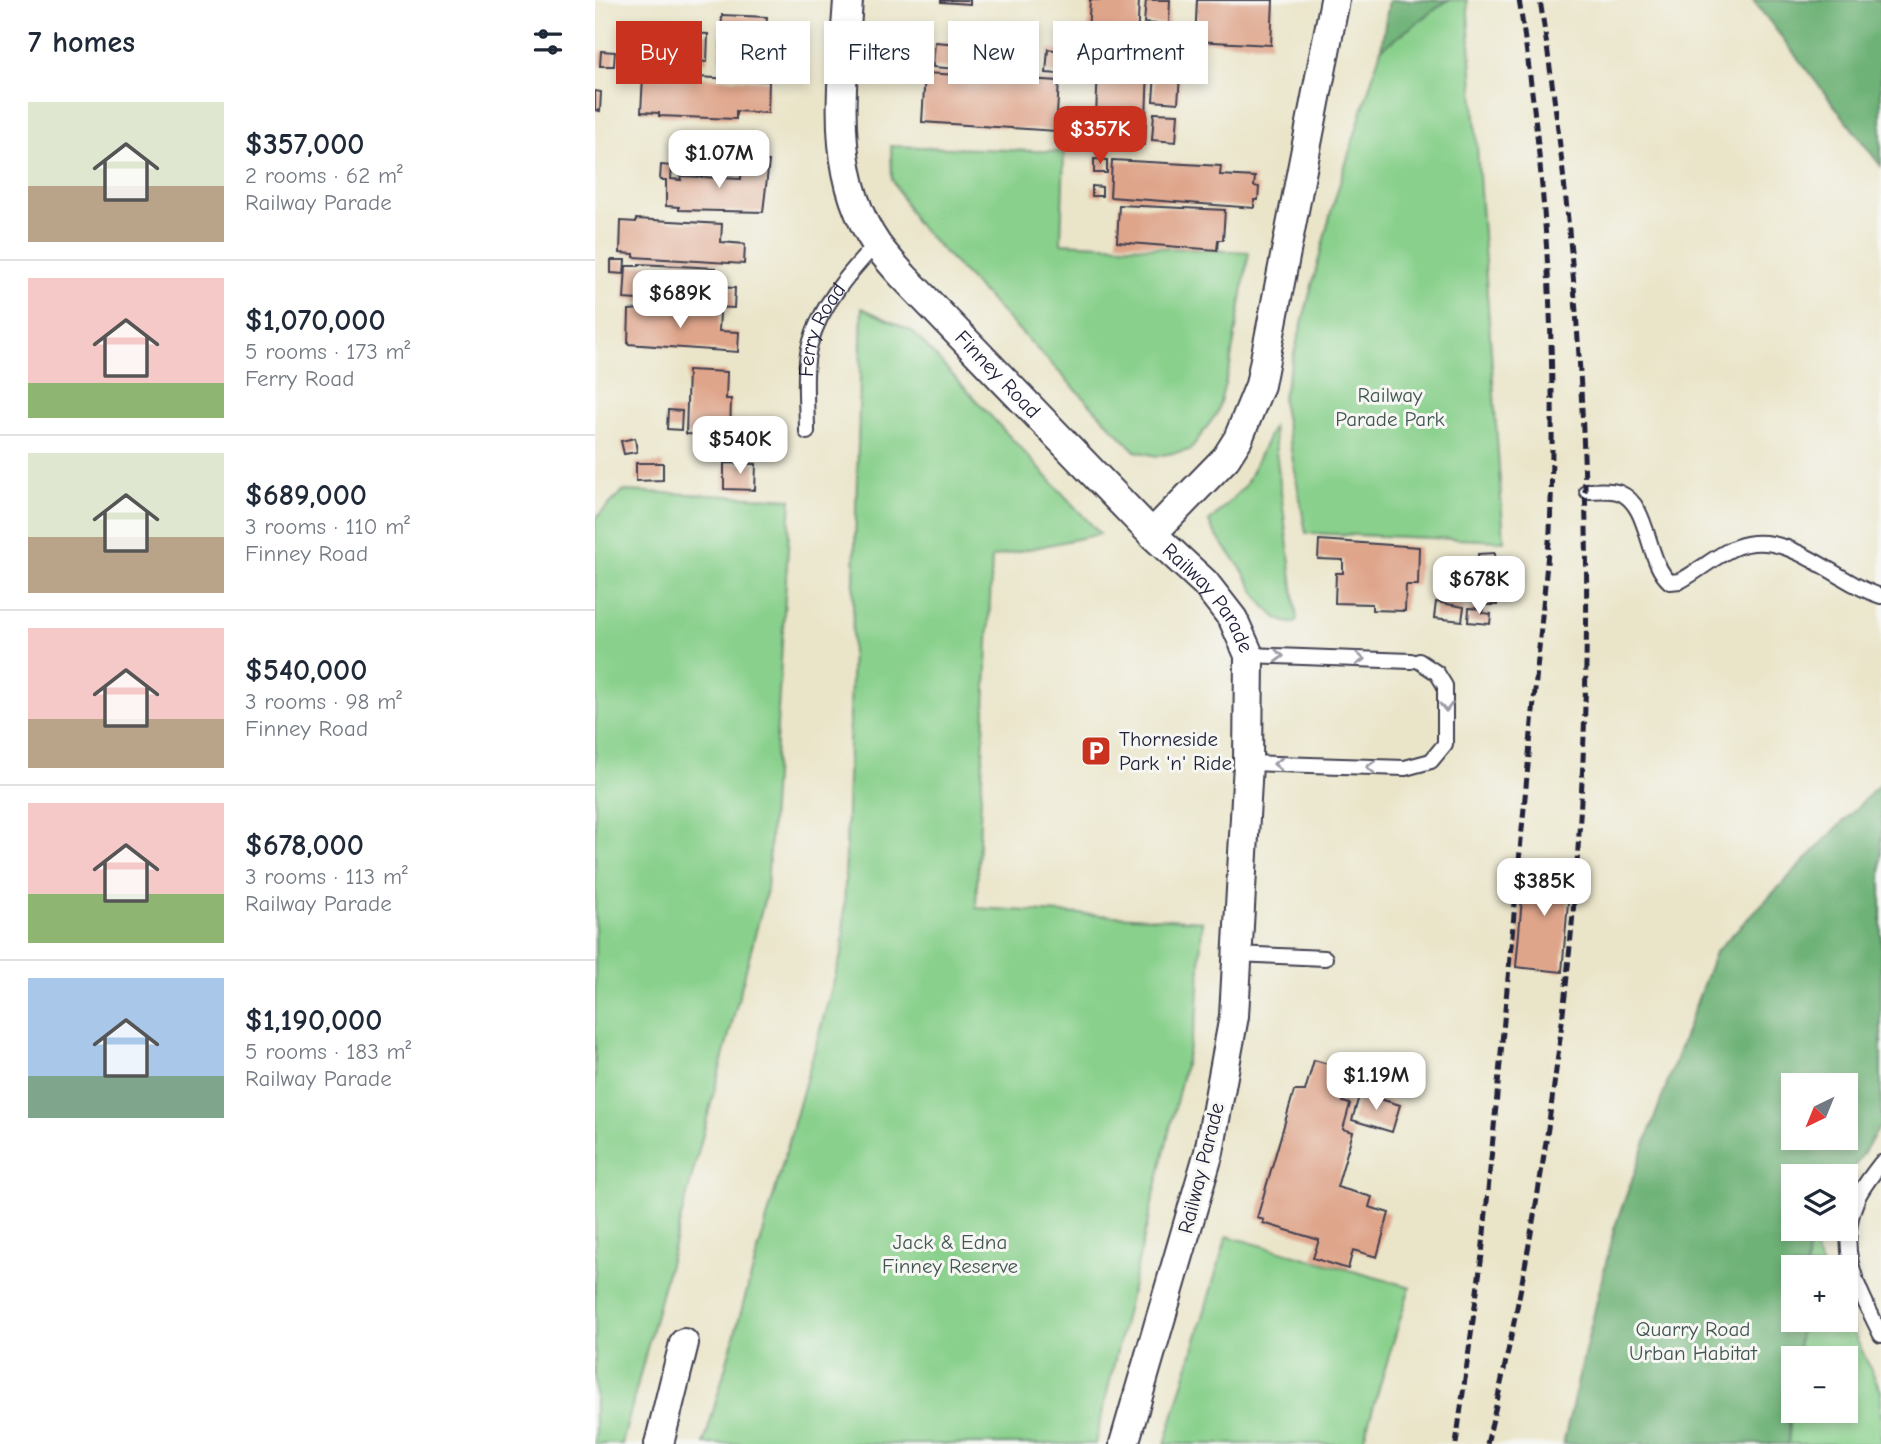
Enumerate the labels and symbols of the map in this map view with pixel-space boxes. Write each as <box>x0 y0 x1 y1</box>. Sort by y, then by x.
pin: $357K <box>1051 106 1149 166</box>
pin: $1.07M <box>662 130 776 190</box>
pin: $689K <box>631 270 729 330</box>
street label: Ferry Road <box>794 278 850 377</box>
street label: Finney Road <box>950 325 1045 423</box>
park label: Railway Parade Park <box>1335 383 1445 431</box>
pin: $540K <box>691 416 789 476</box>
street label: Railway Parade <box>1158 538 1258 656</box>
pin: $678K <box>1430 556 1528 616</box>
one-way arrow <box>1274 648 1285 663</box>
one-way arrow <box>1355 651 1366 666</box>
one-way arrow <box>1438 702 1453 713</box>
place label: Thorneside Park 'n' Ride <box>1119 727 1232 775</box>
parking icon: Thorneside Park 'n' Ride <box>1079 734 1113 768</box>
one-way arrow <box>1272 756 1283 771</box>
one-way arrow <box>1365 759 1376 774</box>
pin: $385K <box>1495 858 1593 918</box>
pin: $1.19M <box>1319 1052 1433 1112</box>
north arrow <box>1781 1073 1859 1150</box>
street label: Railway Parade <box>1173 1100 1229 1236</box>
park label: Jack & Edna Finney Reserve <box>882 1230 1018 1278</box>
park label: Quarry Road Urban Habitat <box>1629 1317 1758 1365</box>

